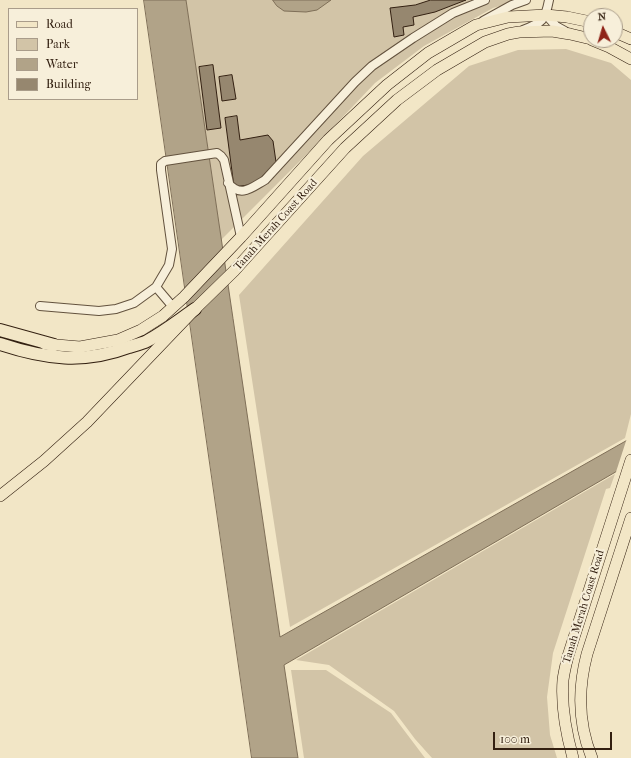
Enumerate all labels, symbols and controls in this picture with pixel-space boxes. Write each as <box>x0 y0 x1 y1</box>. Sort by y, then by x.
legend <box>8 8 138 100</box>
north arrow <box>583 8 623 48</box>
text: N <box>597 10 607 23</box>
text: Road <box>46 17 73 31</box>
text: Park <box>46 37 70 51</box>
text: Water <box>46 57 78 71</box>
text: Building <box>46 77 91 91</box>
street label: Tanah Merah Coast Road <box>232 177 320 273</box>
street label: Tanah Merah Coast Road <box>560 549 608 665</box>
scale bar <box>495 724 614 750</box>
text: 100 m <box>500 732 530 746</box>

